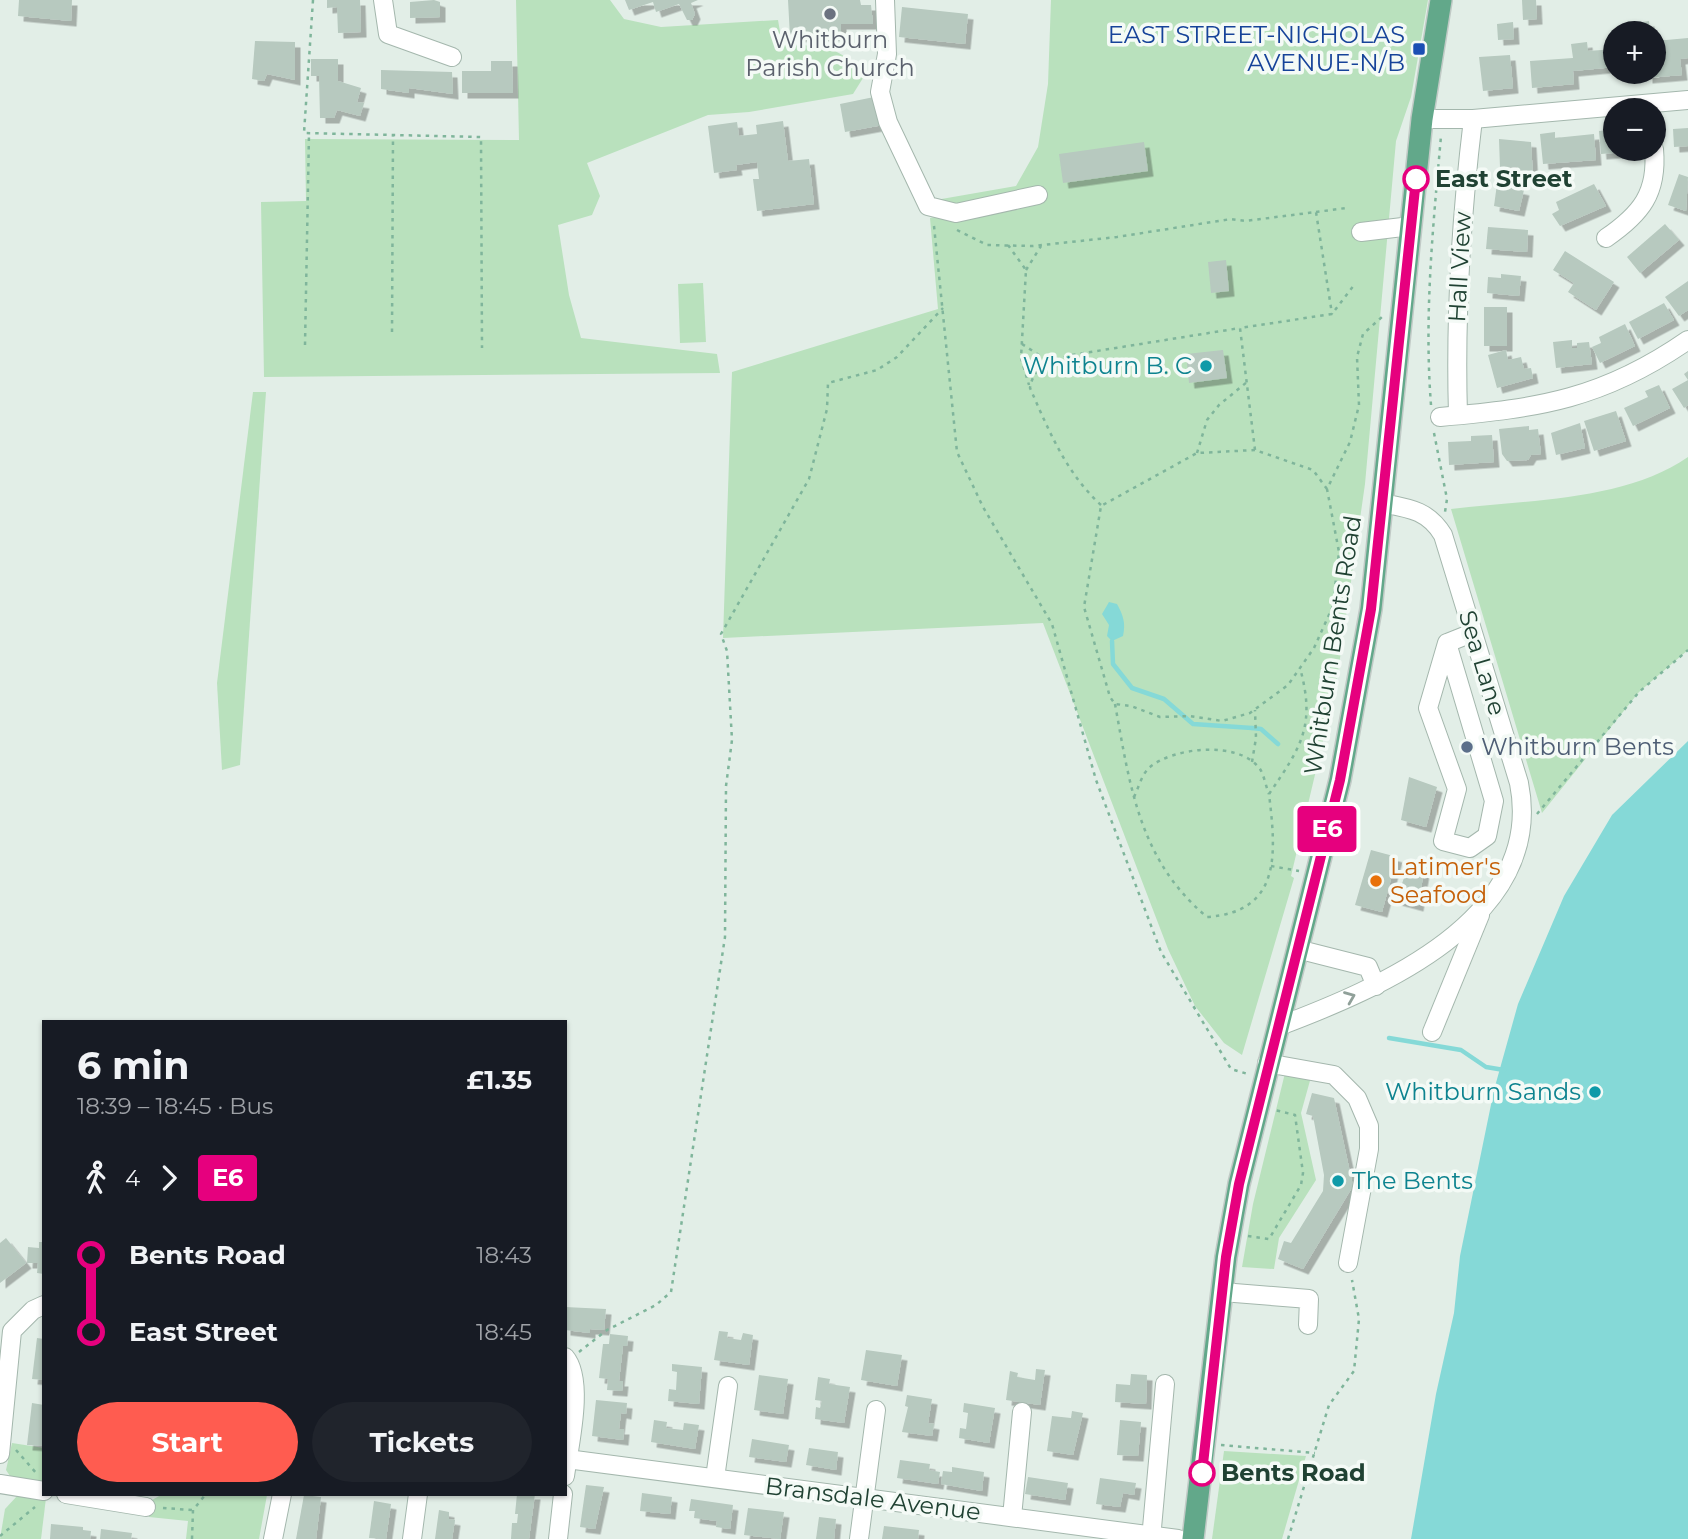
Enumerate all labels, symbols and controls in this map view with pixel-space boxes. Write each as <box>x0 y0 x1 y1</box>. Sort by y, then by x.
marker: Whitburn Parish Church <box>822 6 838 22</box>
place label: EAST STREET-NICHOLAS AVENUE-N/B <box>1108 20 1405 77</box>
map controls <box>1603 21 1666 161</box>
button: + <box>1603 21 1666 84</box>
place label: Whitburn Parish Church <box>745 25 915 82</box>
marker: EAST STREET-NICHOLAS AVENUE-N/B <box>1411 41 1427 57</box>
button: − <box>1603 98 1666 161</box>
place label: East Street <box>1435 164 1573 193</box>
marker: East Street <box>1403 166 1429 192</box>
street label: Hall View <box>1442 211 1477 323</box>
place label: Whitburn B. C <box>1023 351 1192 380</box>
marker: Whitburn B. C <box>1198 358 1214 374</box>
street label: Whitburn Bents Road <box>1298 513 1367 777</box>
street label: Sea Lane <box>1453 607 1512 719</box>
place label: Whitburn Bents <box>1481 732 1674 761</box>
marker: Whitburn Bents <box>1459 739 1475 755</box>
line badge: E6 <box>1296 806 1358 852</box>
text: E6 <box>1311 814 1343 843</box>
place label: Latimer's Seafood <box>1390 852 1501 909</box>
marker: Latimer's Seafood <box>1368 873 1384 889</box>
one-way arrow <box>1343 992 1355 1006</box>
text: 6 min <box>77 1042 190 1089</box>
text: £1.35 <box>466 1064 532 1096</box>
place label: Whitburn Sands <box>1385 1077 1581 1106</box>
marker: Whitburn Sands <box>1587 1084 1603 1100</box>
text: 18:39 – 18:45 · Bus <box>77 1092 273 1120</box>
icon: walk <box>77 1159 115 1197</box>
icon: forward <box>150 1159 188 1197</box>
text: E6 <box>212 1163 243 1192</box>
text: 4 <box>125 1164 140 1192</box>
place label: The Bents <box>1352 1166 1473 1195</box>
marker: The Bents <box>1330 1173 1346 1189</box>
text: Bents Road <box>129 1239 286 1271</box>
text: 18:43 <box>476 1241 532 1269</box>
text: East Street <box>129 1316 278 1348</box>
text: 18:45 <box>476 1318 532 1346</box>
button: Start <box>77 1402 298 1482</box>
button: Tickets <box>312 1402 532 1482</box>
place label: Bents Road <box>1221 1458 1366 1487</box>
marker: Bents Road <box>1189 1460 1215 1486</box>
street label: Bransdale Avenue <box>764 1471 983 1526</box>

